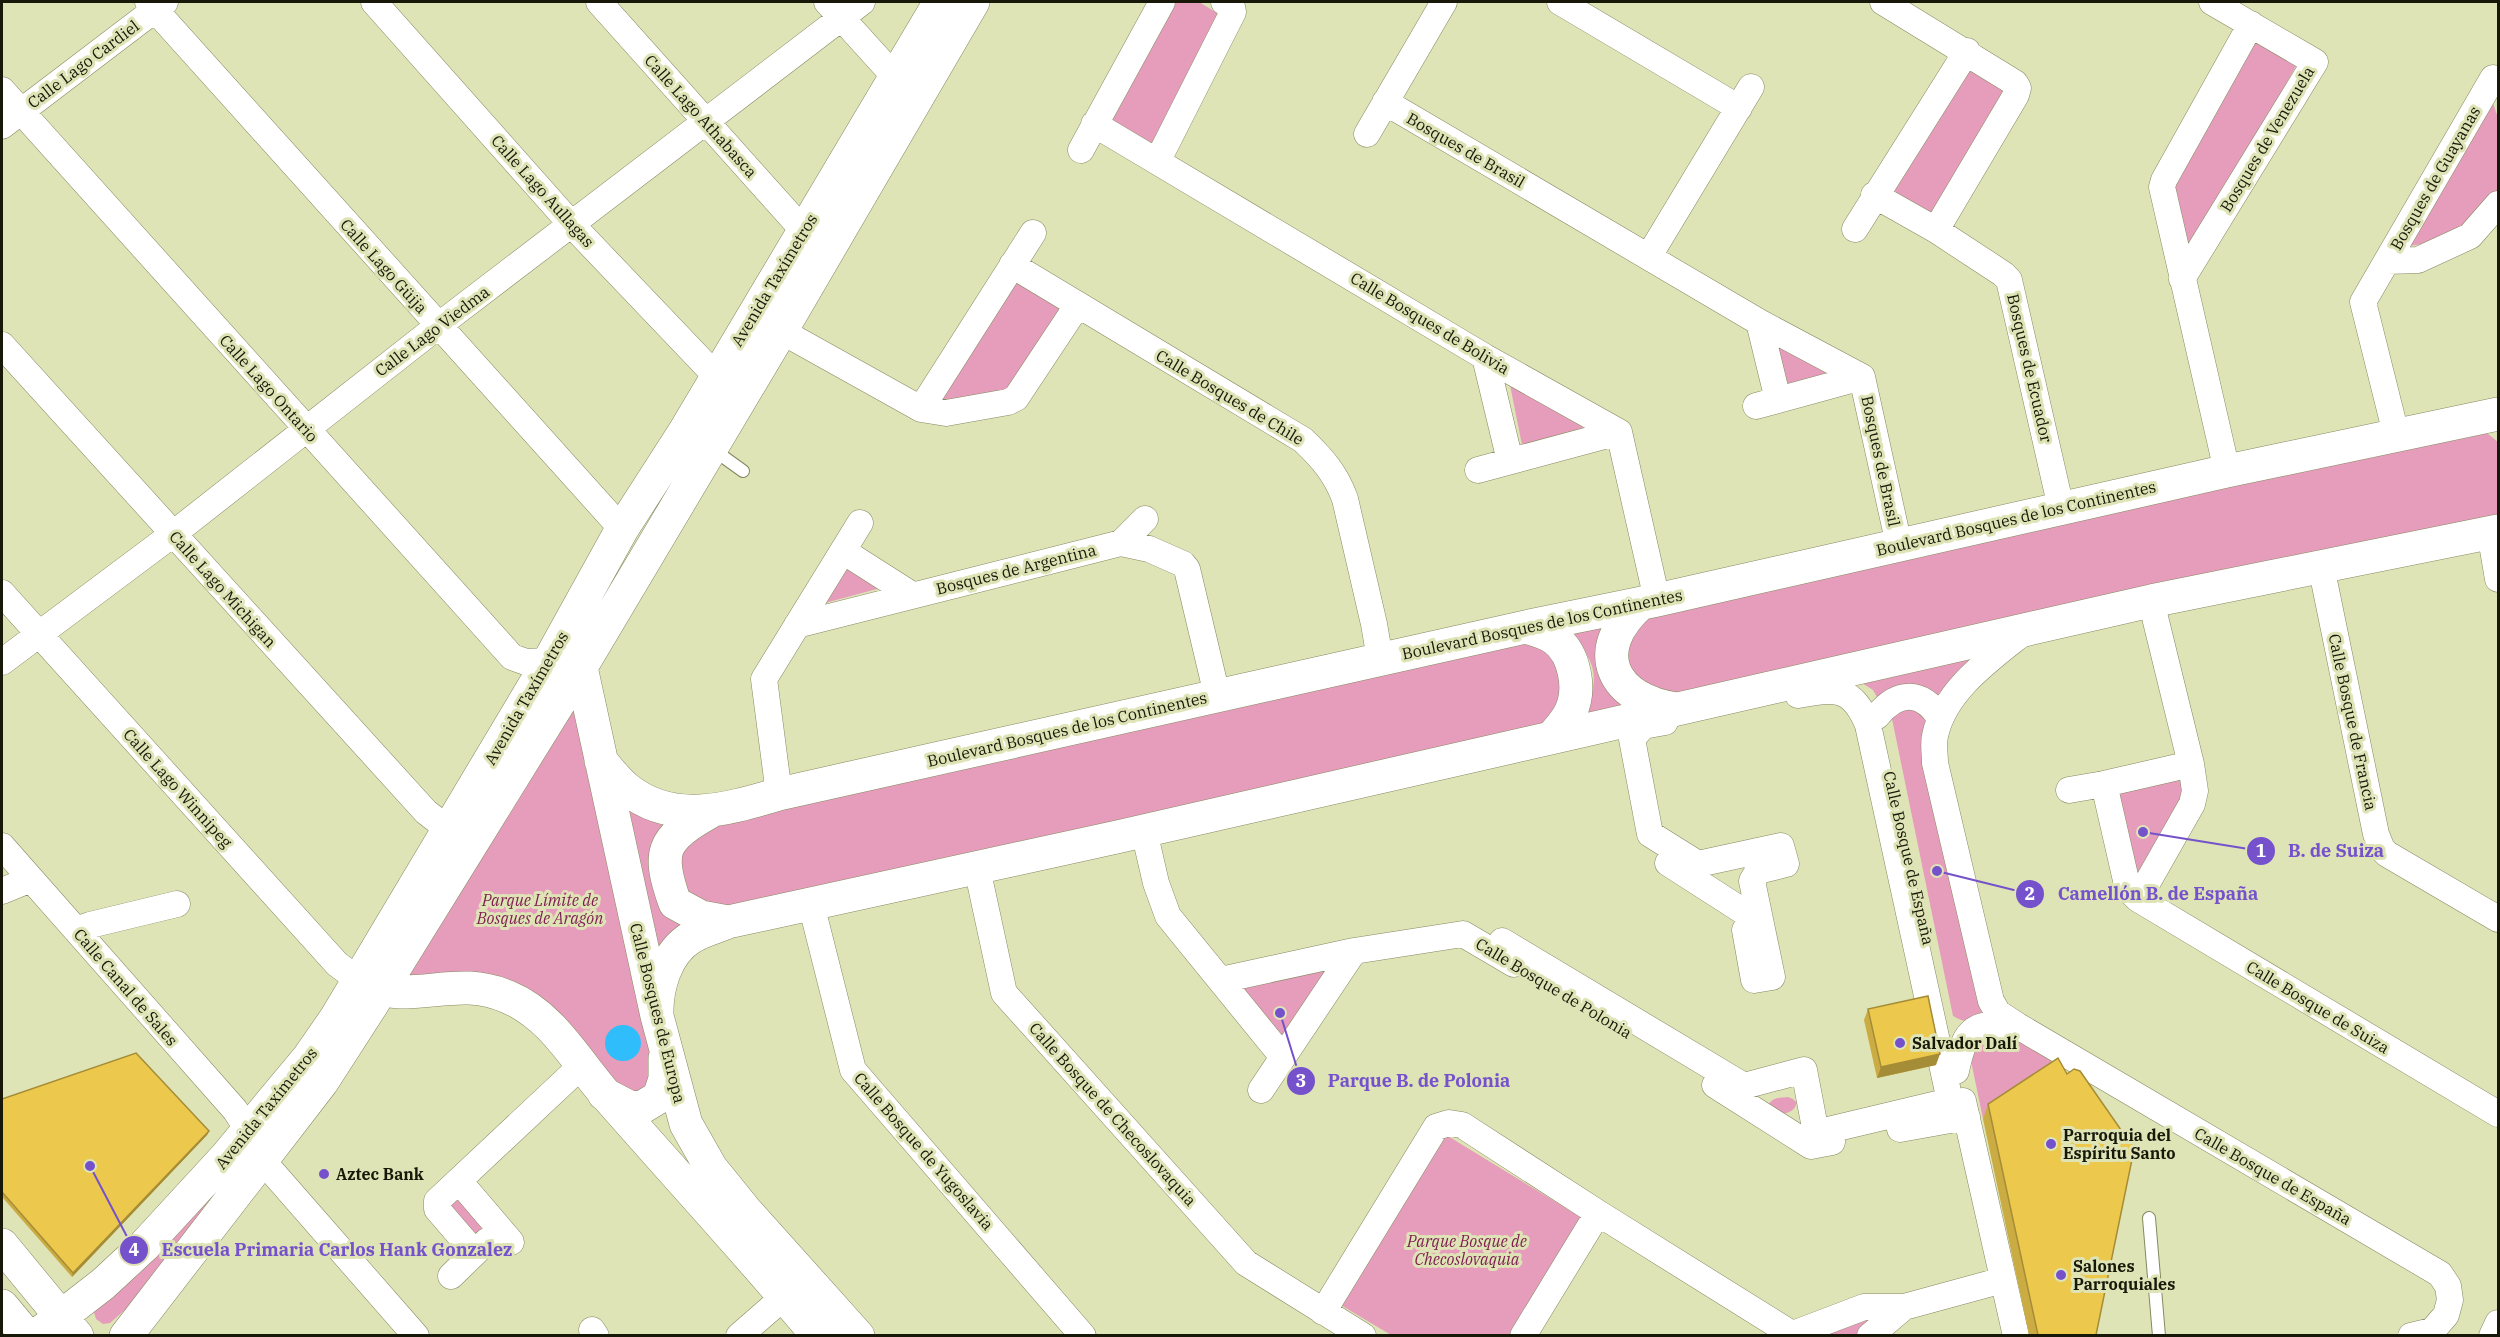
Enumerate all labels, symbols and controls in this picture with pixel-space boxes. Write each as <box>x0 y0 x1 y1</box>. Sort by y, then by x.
street label: Calle Lago Cardiel <box>23 15 143 112</box>
street label: Calle Lago Athabasca <box>641 50 762 182</box>
street label: Bosques de Venezuela <box>2216 62 2319 215</box>
street label: Bosques de Guayanas <box>2386 102 2484 254</box>
street label: Bosques de Brasil <box>1403 108 1529 192</box>
street label: Calle Lago Aullagas <box>487 131 599 251</box>
street label: Avenida Taxímetros <box>727 210 821 350</box>
street label: Calle Lago Güija <box>336 215 432 318</box>
street label: Calle Bosques de Bolivia <box>1347 268 1513 379</box>
street label: Calle Lago Viedma <box>371 281 493 381</box>
street label: Bosques de Ecuador <box>2003 292 2057 444</box>
street label: Calle Lago Ontario <box>216 330 322 446</box>
street label: Calle Bosques de Chile <box>1153 345 1307 449</box>
street label: Bosques de Brasil <box>1857 394 1905 528</box>
street label: Boulevard Bosques de los Continentes <box>1874 476 2158 560</box>
street label: Calle Lago Michigan <box>165 526 281 652</box>
street label: Bosques de Argentina <box>934 539 1098 599</box>
street label: Boulevard Bosques de los Continentes <box>1400 584 1684 664</box>
street label: Avenida Taxímetros <box>480 628 572 768</box>
street label: Calle Bosque de Francia <box>2325 632 2382 812</box>
street label: Boulevard Bosques de los Continentes <box>925 687 1209 771</box>
street label: Calle Lago Winnipeg <box>119 724 237 852</box>
street label: Calle Bosque de España <box>1879 769 1939 947</box>
callout: B. de Suiza <box>2246 833 2396 869</box>
text: 1 <box>2256 839 2267 862</box>
text: B. de Suiza <box>2288 839 2384 862</box>
callout: Camellón B. de España <box>2015 876 2270 912</box>
text: 2 <box>2025 882 2035 905</box>
text: Camellón B. de España <box>2058 882 2258 905</box>
park label: Parque Límite de Bosques de Aragón <box>476 890 603 928</box>
street label: Calle Bosques de Europa <box>626 921 690 1105</box>
street label: Calle Canal de Sales <box>70 924 182 1050</box>
street label: Calle Bosque de Polonia <box>1472 933 1636 1043</box>
street label: Calle Bosque de Suiza <box>2243 956 2393 1058</box>
street label: Calle Bosque de Checoslovaquia <box>1025 1018 1201 1210</box>
place label: Salvador Dalí <box>1912 1033 2018 1053</box>
marker: Salvador Dalí <box>1893 1036 1907 1050</box>
street label: Avenida Taxímetros <box>211 1043 321 1173</box>
callout: Parque B. de Polonia <box>1286 1063 1523 1099</box>
street label: Calle Bosque de Yugoslavia <box>850 1068 998 1234</box>
text: 3 <box>1296 1069 1306 1092</box>
text: Parque B. de Polonia <box>1328 1069 1510 1092</box>
street label: Calle Bosque de España <box>2191 1123 2355 1229</box>
place label: Parroquia del Espíritu Santo <box>2063 1125 2176 1163</box>
marker: Parroquia del Espíritu Santo <box>2044 1137 2058 1151</box>
place label: Aztec Bank <box>336 1164 424 1184</box>
marker: Aztec Bank <box>317 1167 331 1181</box>
park label: Parque Bosque de Checoslovaquia <box>1406 1231 1527 1269</box>
callout: Escuela Primaria Carlos Hank Gonzalez <box>119 1232 524 1268</box>
text: 4 <box>129 1238 140 1261</box>
text: Escuela Primaria Carlos Hank Gonzalez <box>162 1238 512 1261</box>
place label: Salones Parroquiales <box>2073 1256 2175 1294</box>
marker: Salones Parroquiales <box>2054 1268 2068 1282</box>

